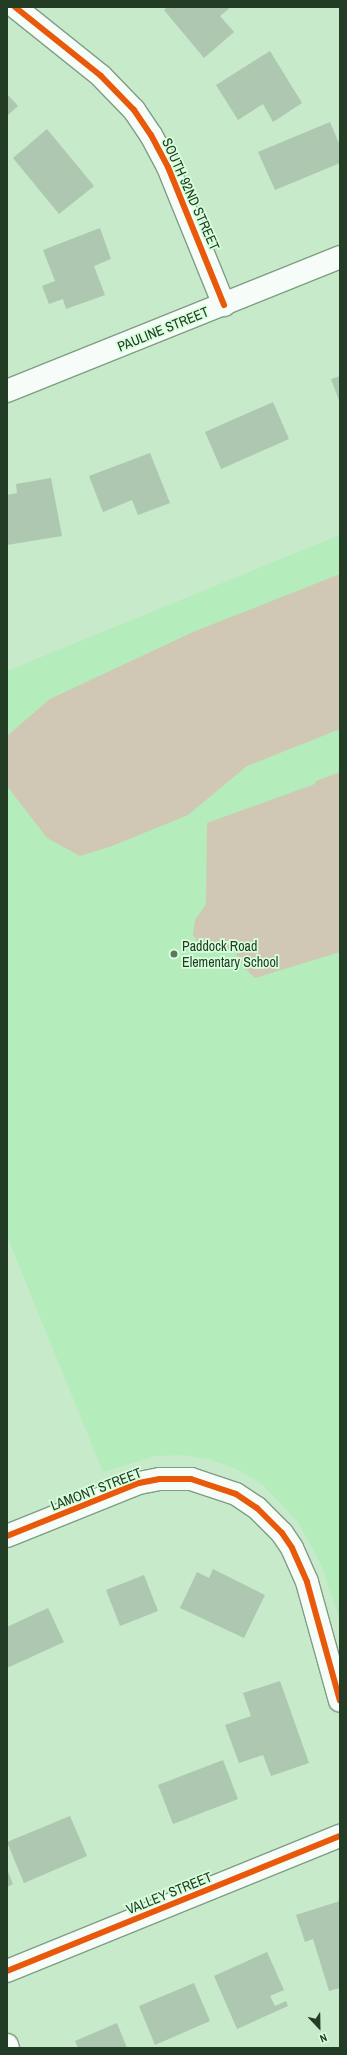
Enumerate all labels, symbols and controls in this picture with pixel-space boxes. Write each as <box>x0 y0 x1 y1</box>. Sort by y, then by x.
street label: SOUTH 92ND STREET <box>159 135 223 253</box>
street label: PAULINE STREET <box>115 303 211 355</box>
place label: Paddock Road Elementary School <box>182 938 278 970</box>
marker: Paddock Road Elementary School <box>169 949 179 959</box>
street label: LAMONT STREET <box>48 1464 144 1514</box>
street label: VALLEY STREET <box>124 1868 214 1918</box>
north arrow <box>299 2007 339 2047</box>
text: N <box>318 2030 329 2046</box>

